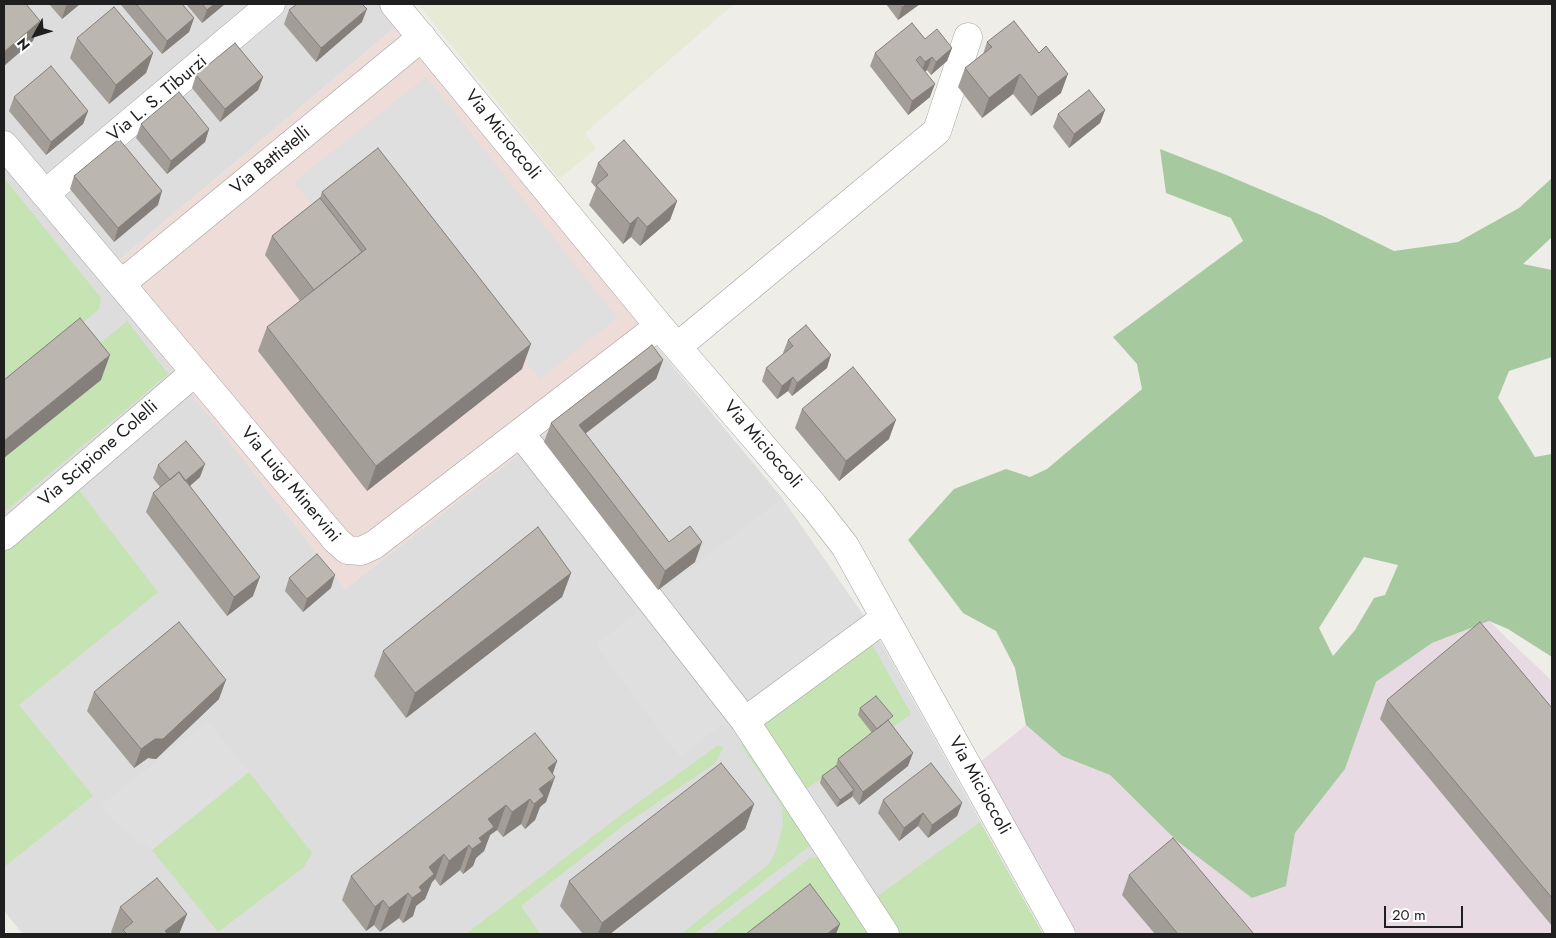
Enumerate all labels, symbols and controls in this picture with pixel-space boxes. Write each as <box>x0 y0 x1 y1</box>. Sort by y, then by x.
north arrow <box>10 10 60 60</box>
text: N <box>12 34 35 55</box>
street label: Via L. S. Tiburzi <box>104 51 212 147</box>
street label: Via Micioccoli <box>459 86 545 184</box>
street label: Via Battistelli <box>227 122 315 200</box>
street label: Via Scipione Colelli <box>35 396 163 512</box>
street label: Via Micioccoli <box>718 397 806 493</box>
street label: Via Luigi Minervini <box>235 423 345 547</box>
street label: Via Micioccoli <box>943 733 1015 839</box>
scale bar <box>1386 896 1465 928</box>
text: 20 m <box>1392 904 1426 926</box>

